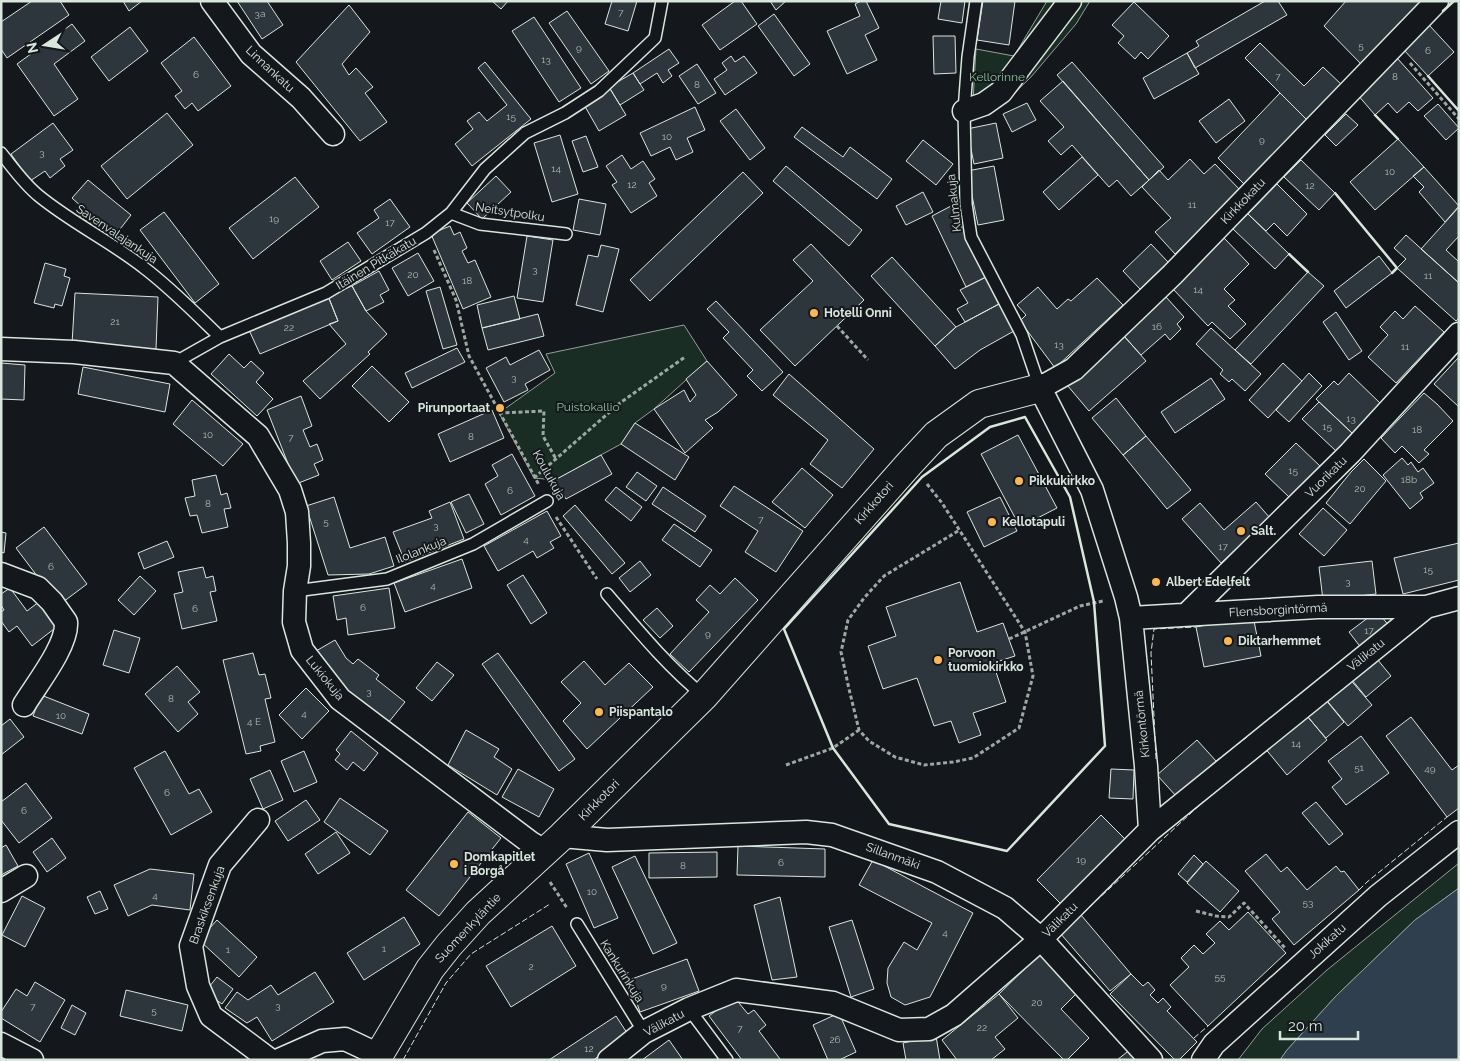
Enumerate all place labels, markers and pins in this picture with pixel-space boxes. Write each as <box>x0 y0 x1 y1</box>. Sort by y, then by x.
place label: Hotelli Onni <box>824 306 892 320</box>
marker: Hotelli Onni <box>808 307 820 319</box>
place label: Pirunportaat <box>418 401 490 415</box>
marker: Pirunportaat <box>494 402 506 414</box>
place label: Pikkukirkko <box>1029 474 1095 488</box>
marker: Pikkukirkko <box>1013 475 1025 487</box>
place label: Kellotapuli <box>1002 515 1065 529</box>
marker: Kellotapuli <box>986 516 998 528</box>
place label: Salt. <box>1251 524 1277 538</box>
marker: Salt. <box>1235 525 1247 537</box>
place label: Albert Edelfelt <box>1166 575 1251 589</box>
marker: Albert Edelfelt <box>1150 576 1162 588</box>
place label: Diktarhemmet <box>1238 634 1321 648</box>
marker: Diktarhemmet <box>1222 635 1234 647</box>
place label: Porvoon tuomiokirkko <box>948 646 1024 674</box>
marker: Porvoon tuomiokirkko <box>932 654 944 666</box>
place label: Piispantalo <box>609 705 673 719</box>
marker: Piispantalo <box>593 706 605 718</box>
place label: Domkapitlet i Borgå <box>464 850 536 878</box>
marker: Domkapitlet i Borgå <box>448 858 460 870</box>

